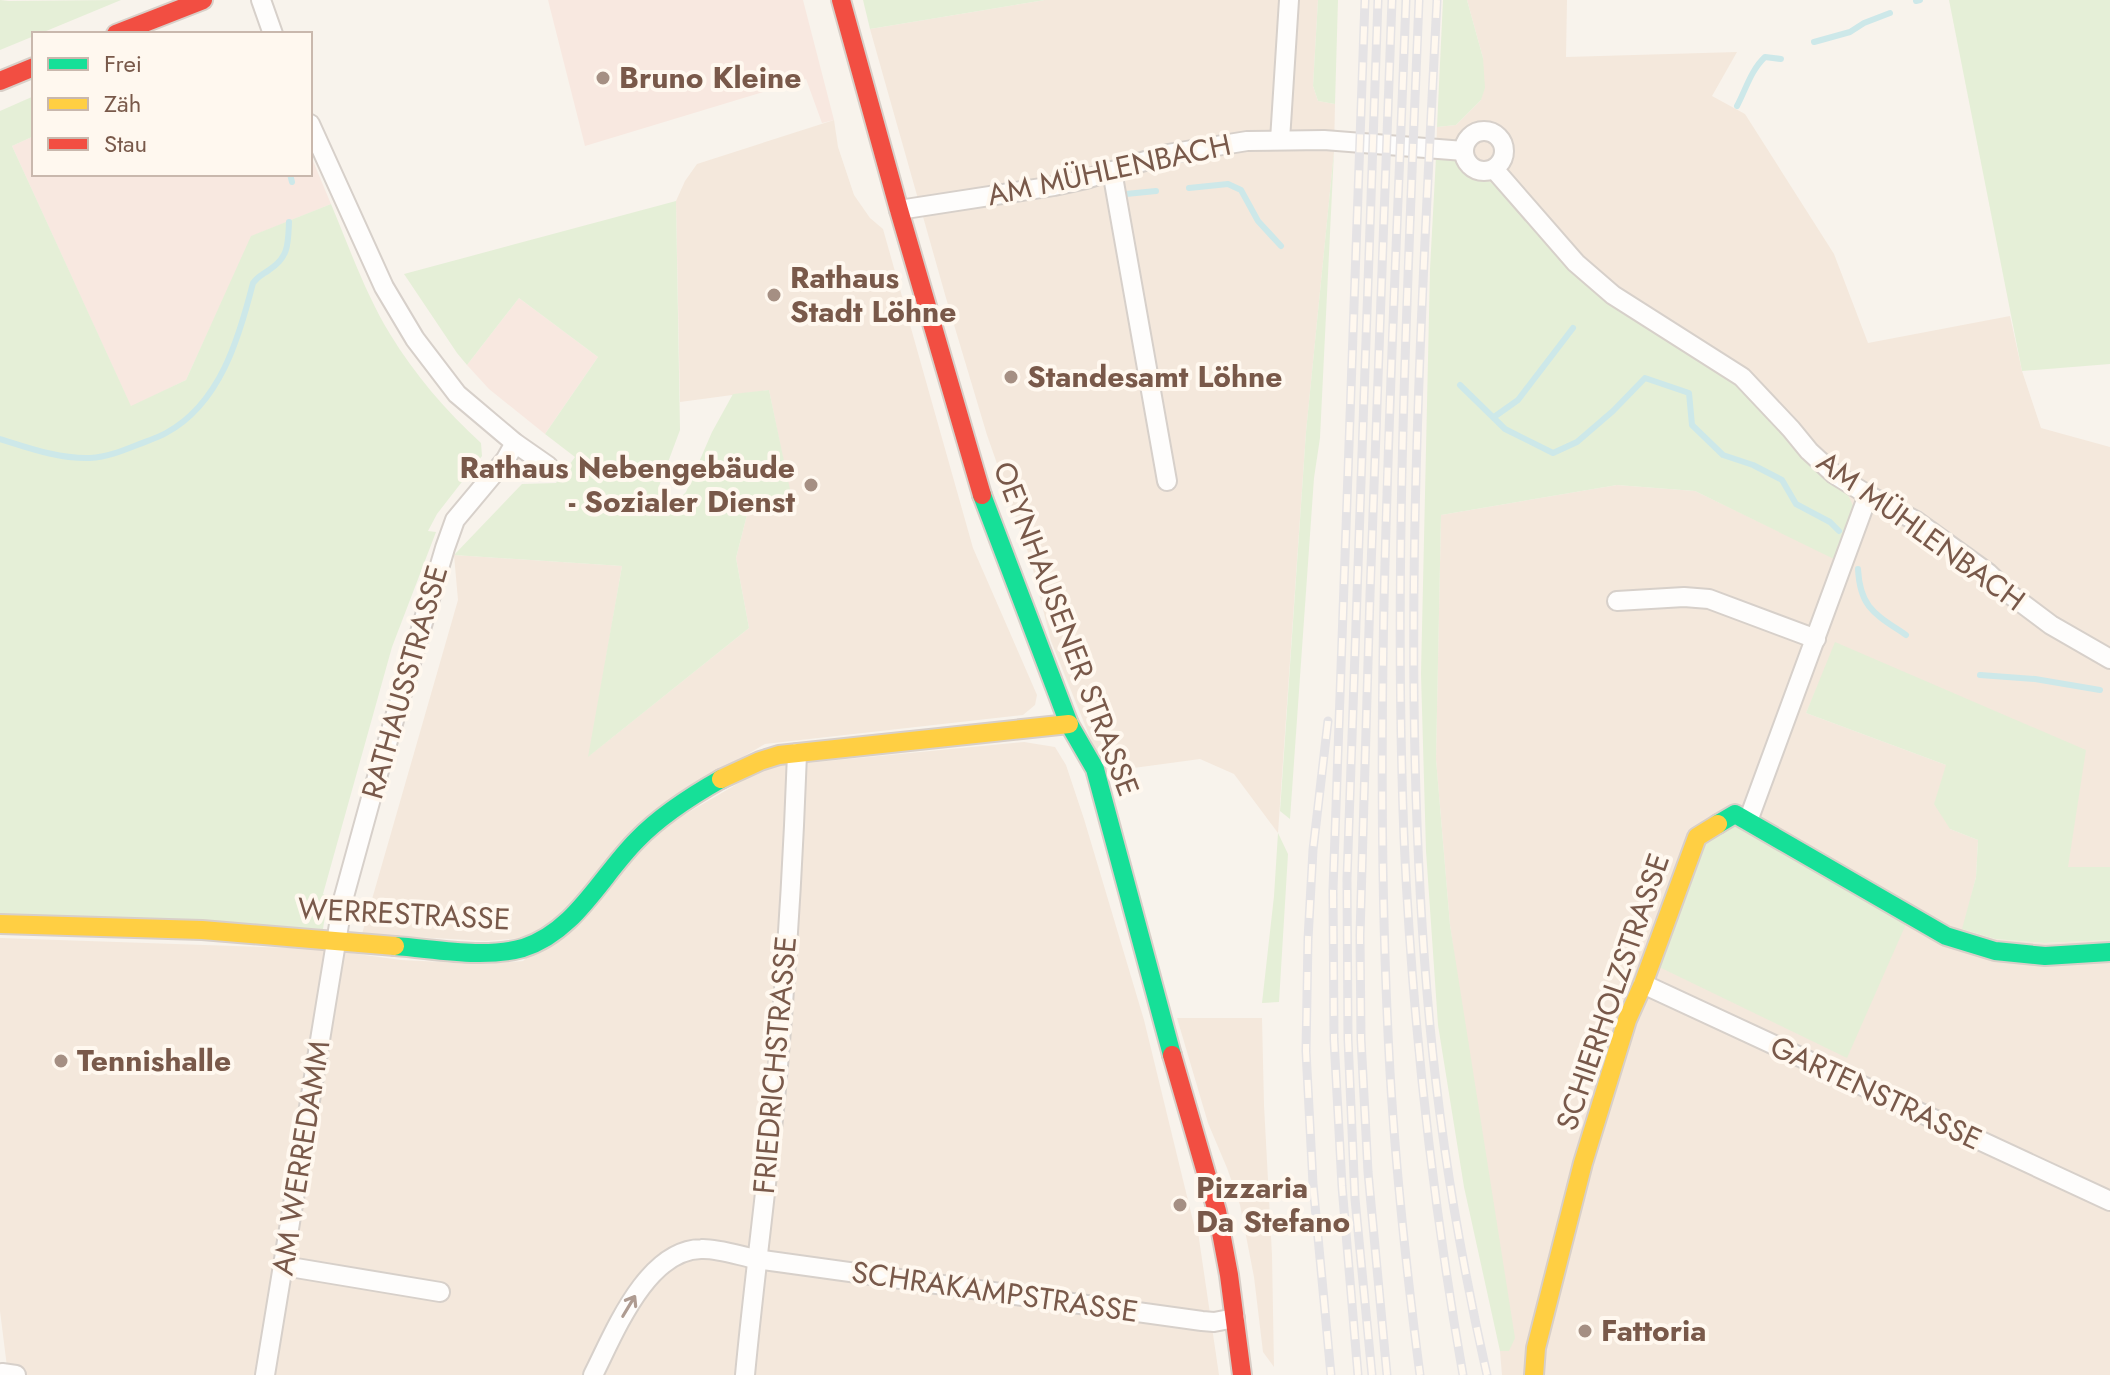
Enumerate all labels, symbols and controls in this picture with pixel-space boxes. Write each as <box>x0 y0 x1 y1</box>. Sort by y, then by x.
legend <box>32 32 312 176</box>
text: Frei <box>104 46 142 81</box>
place label: Bruno Kleine <box>619 56 801 99</box>
marker: Bruno Kleine <box>594 69 612 87</box>
text: Zäh <box>104 86 141 121</box>
street label: AM MÜHLENBACH <box>983 123 1235 216</box>
text: Stau <box>104 126 147 161</box>
place label: Rathaus Stadt Löhne <box>790 256 957 333</box>
marker: Rathaus Stadt Löhne <box>765 286 783 304</box>
place label: Standesamt Löhne <box>1027 355 1282 398</box>
marker: Standesamt Löhne <box>1002 368 1020 386</box>
street label: AM MÜHLENBACH <box>1808 440 2034 621</box>
place label: Rathaus Nebengebäude - Sozialer Dienst <box>459 446 795 523</box>
street label: OEYNHAUSENER STRASSE <box>983 455 1150 802</box>
marker: Rathaus Nebengebäude - Sozialer Dienst <box>802 476 820 494</box>
street label: RATHAUSSTRASSE <box>351 560 458 804</box>
street label: SCHIERHOLZSTRASSE <box>1545 848 1680 1136</box>
street label: WERRESTRASSE <box>297 886 511 941</box>
street label: FRIEDRICHSTRASSE <box>742 934 807 1196</box>
street label: GARTENSTRASSE <box>1763 1025 1989 1160</box>
street label: AM WERREDAMM <box>261 1037 340 1278</box>
place label: Tennishalle <box>77 1039 231 1082</box>
marker: Tennishalle <box>52 1052 70 1070</box>
place label: Pizzaria Da Stefano <box>1196 1166 1350 1243</box>
marker: Pizzaria Da Stefano <box>1171 1196 1189 1214</box>
street label: SCHRAKAMPSTRASSE <box>849 1250 1141 1333</box>
one-way arrow <box>622 1295 638 1318</box>
place label: Fattoria <box>1601 1309 1706 1352</box>
marker: Fattoria <box>1576 1322 1594 1340</box>

